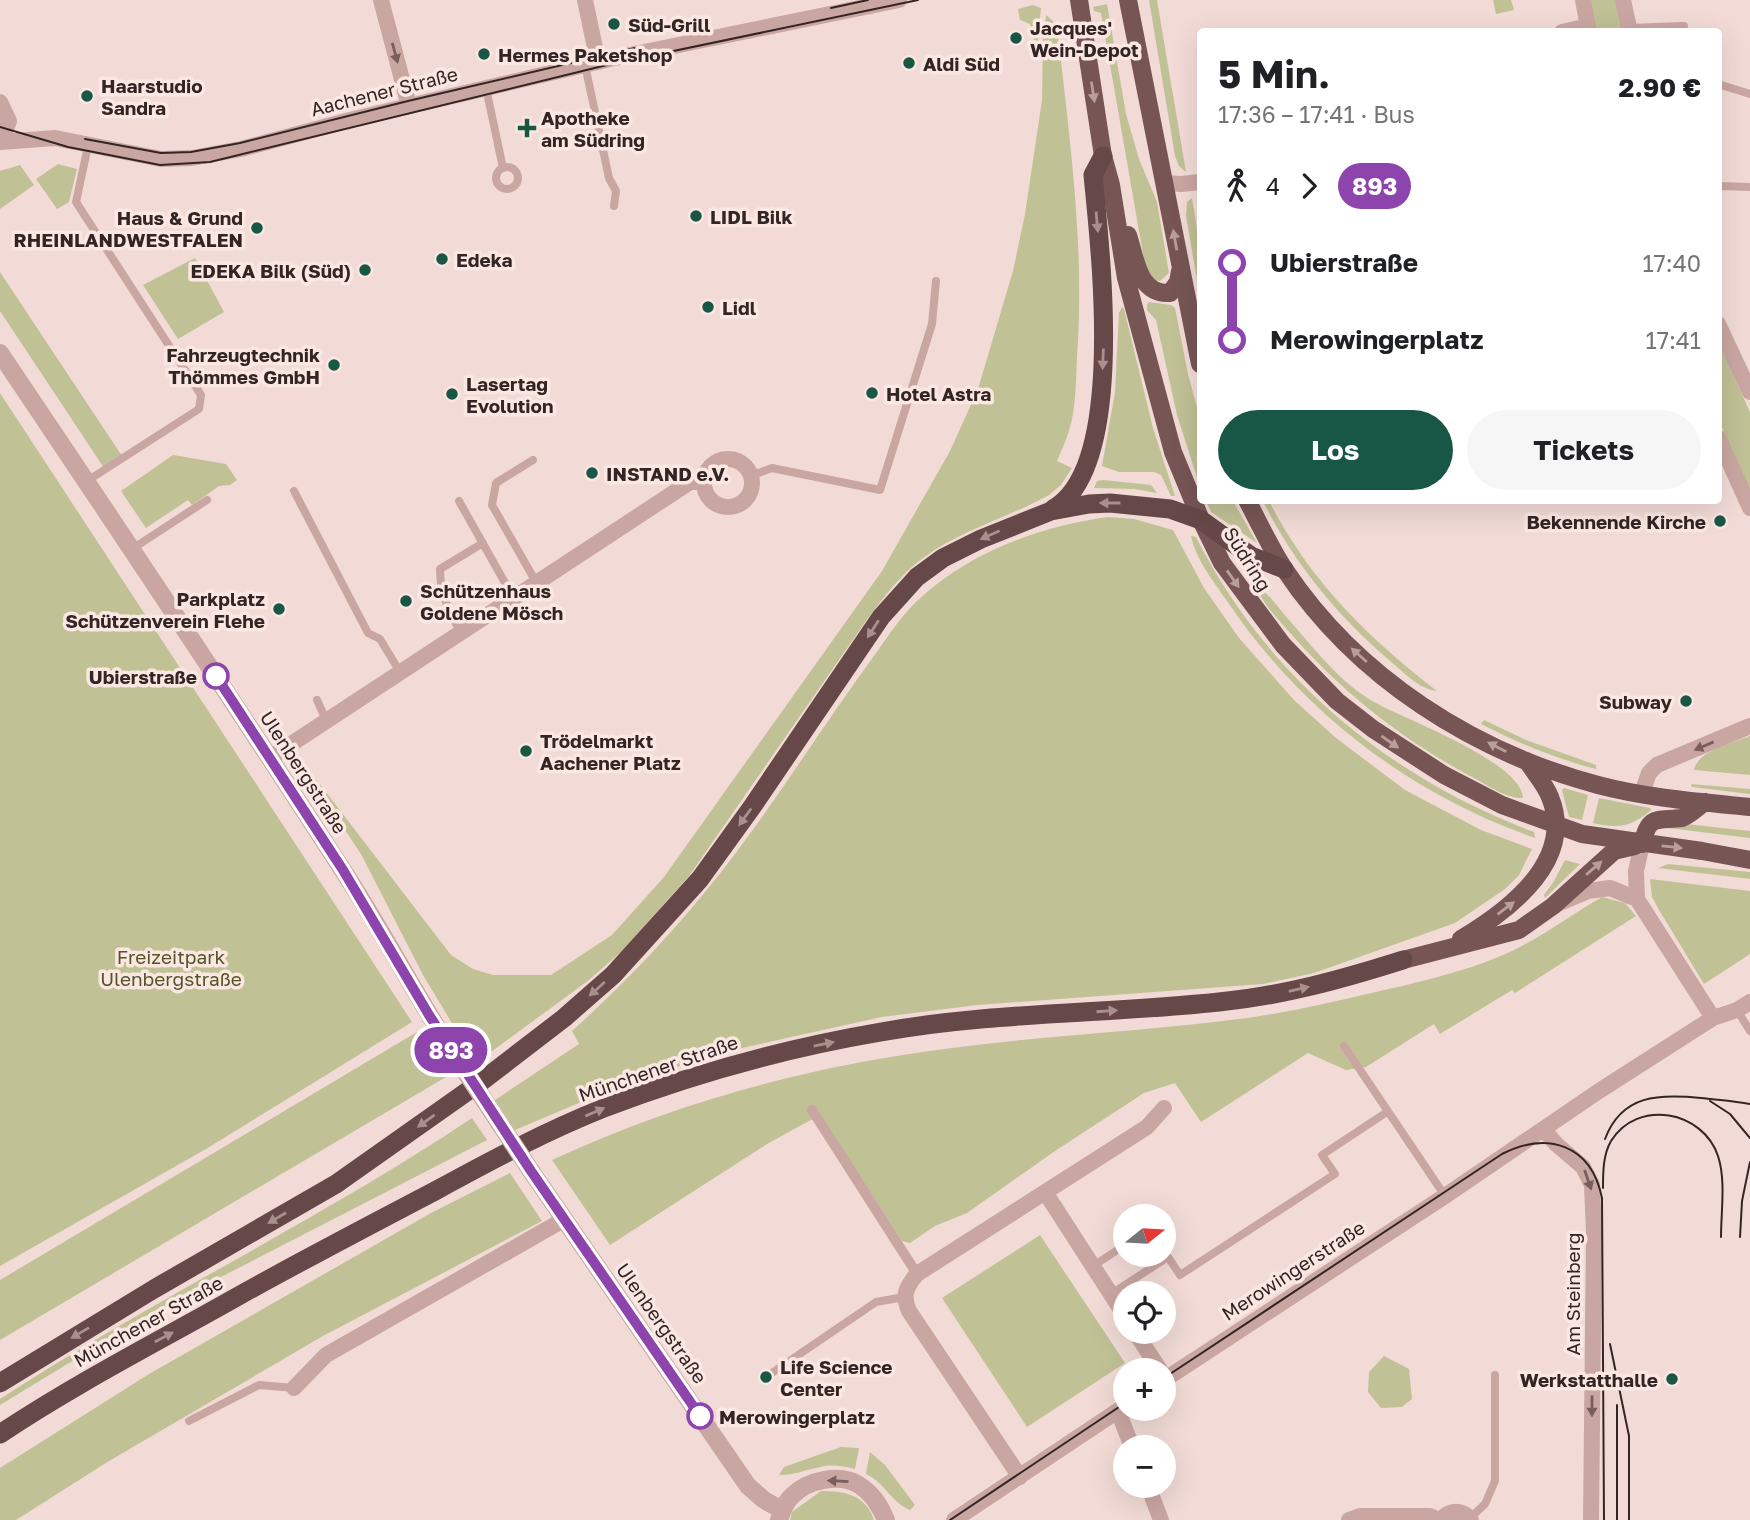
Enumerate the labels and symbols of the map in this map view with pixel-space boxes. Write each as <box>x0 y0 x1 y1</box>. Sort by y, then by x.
place label: Süd-Grill <box>628 13 710 36</box>
marker: Süd-Grill <box>606 16 622 32</box>
place label: Jacques' Wein-Depot <box>1030 16 1139 61</box>
marker: Jacques' Wein-Depot <box>1008 30 1024 46</box>
one-way arrow <box>390 42 401 64</box>
place label: Hermes Paketshop <box>498 43 673 66</box>
marker: Hermes Paketshop <box>476 46 492 62</box>
place label: Aldi Süd <box>923 52 1000 75</box>
marker: Aldi Süd <box>901 55 917 71</box>
street label: Aachener Straße <box>308 62 460 120</box>
place label: Haarstudio Sandra <box>101 74 203 119</box>
one-way arrow <box>1088 81 1099 103</box>
marker: Haarstudio Sandra <box>79 88 95 104</box>
place label: Apotheke am Südring <box>541 106 645 151</box>
marker: Apotheke am Südring <box>519 120 535 136</box>
place label: LIDL Bilk <box>710 205 792 228</box>
place label: Haus & Grund RHEINLANDWESTFALEN <box>14 206 243 251</box>
marker: LIDL Bilk <box>688 208 704 224</box>
one-way arrow <box>1092 211 1103 233</box>
marker: Haus & Grund RHEINLANDWESTFALEN <box>249 220 265 236</box>
one-way arrow <box>1169 229 1180 251</box>
place label: Edeka <box>456 248 513 271</box>
marker: Edeka <box>434 251 450 267</box>
place label: EDEKA Bilk (Süd) <box>191 259 351 282</box>
marker: EDEKA Bilk (Süd) <box>357 262 373 278</box>
place label: Lidl <box>722 296 756 319</box>
marker: Lidl <box>700 299 716 315</box>
place label: Fahrzeugtechnik Thömmes GmbH <box>166 343 320 388</box>
one-way arrow <box>1097 349 1108 371</box>
marker: Fahrzeugtechnik Thömmes GmbH <box>326 357 342 373</box>
place label: Lasertag Evolution <box>466 372 553 417</box>
place label: Hotel Astra <box>886 382 991 405</box>
marker: Hotel Astra <box>864 385 880 401</box>
marker: Lasertag Evolution <box>444 386 460 402</box>
place label: INSTAND e.V. <box>606 462 729 485</box>
marker: INSTAND e.V. <box>584 465 600 481</box>
one-way arrow <box>1099 497 1121 509</box>
place label: Bekennende Kirche <box>1526 510 1706 533</box>
marker: Bekennende Kirche <box>1712 513 1728 529</box>
street label: Südring <box>1219 523 1277 595</box>
one-way arrow <box>980 529 1000 541</box>
one-way arrow <box>1226 570 1240 588</box>
place label: Schützenhaus Goldene Mösch <box>420 579 563 624</box>
place label: Parkplatz Schützenverein Flehe <box>65 587 265 632</box>
marker: Schützenhaus Goldene Mösch <box>398 593 414 609</box>
marker: Parkplatz Schützenverein Flehe <box>271 601 287 617</box>
one-way arrow <box>867 620 880 639</box>
one-way arrow <box>1350 647 1368 663</box>
marker: Ubierstraße <box>203 663 229 689</box>
place label: Ubierstraße <box>89 665 197 688</box>
place label: Subway <box>1599 690 1673 713</box>
marker: Subway <box>1678 693 1694 709</box>
street label: Ulenbergstraße <box>256 706 352 838</box>
place label: Trödelmarkt Aachener Platz <box>540 729 681 774</box>
one-way arrow <box>1381 735 1399 749</box>
one-way arrow <box>1693 740 1714 751</box>
one-way arrow <box>1487 741 1507 752</box>
marker: Trödelmarkt Aachener Platz <box>518 743 534 759</box>
one-way arrow <box>738 808 752 826</box>
one-way arrow <box>1661 842 1683 853</box>
one-way arrow <box>1585 861 1602 876</box>
one-way arrow <box>1496 901 1515 915</box>
park label: Freizeitpark Ulenbergstraße <box>100 945 242 990</box>
one-way arrow <box>588 981 606 997</box>
one-way arrow <box>1288 983 1310 994</box>
one-way arrow <box>1096 1005 1118 1016</box>
line badge: 893 <box>411 1027 491 1073</box>
street label: Münchener Straße <box>575 1030 741 1106</box>
one-way arrow <box>813 1038 835 1049</box>
one-way arrow <box>585 1106 605 1118</box>
one-way arrow <box>417 1114 436 1128</box>
one-way arrow <box>1583 1169 1594 1190</box>
north arrow <box>1113 1204 1176 1267</box>
one-way arrow <box>267 1212 286 1224</box>
street label: Merowingerstraße <box>1217 1215 1369 1325</box>
street label: Am Steinberg <box>1561 1232 1584 1356</box>
street label: Ulenbergstraße <box>612 1258 712 1388</box>
street label: Münchener Straße <box>69 1271 227 1371</box>
one-way arrow <box>71 1327 90 1339</box>
one-way arrow <box>154 1331 174 1343</box>
place label: Life Science Center <box>780 1355 893 1400</box>
place label: Werkstatthalle <box>1520 1368 1658 1391</box>
marker: Life Science Center <box>758 1369 774 1385</box>
marker: Werkstatthalle <box>1664 1371 1680 1387</box>
one-way arrow <box>1586 1395 1598 1417</box>
marker: Merowingerplatz <box>687 1403 713 1429</box>
place label: Merowingerplatz <box>719 1405 875 1428</box>
one-way arrow <box>827 1475 849 1486</box>

